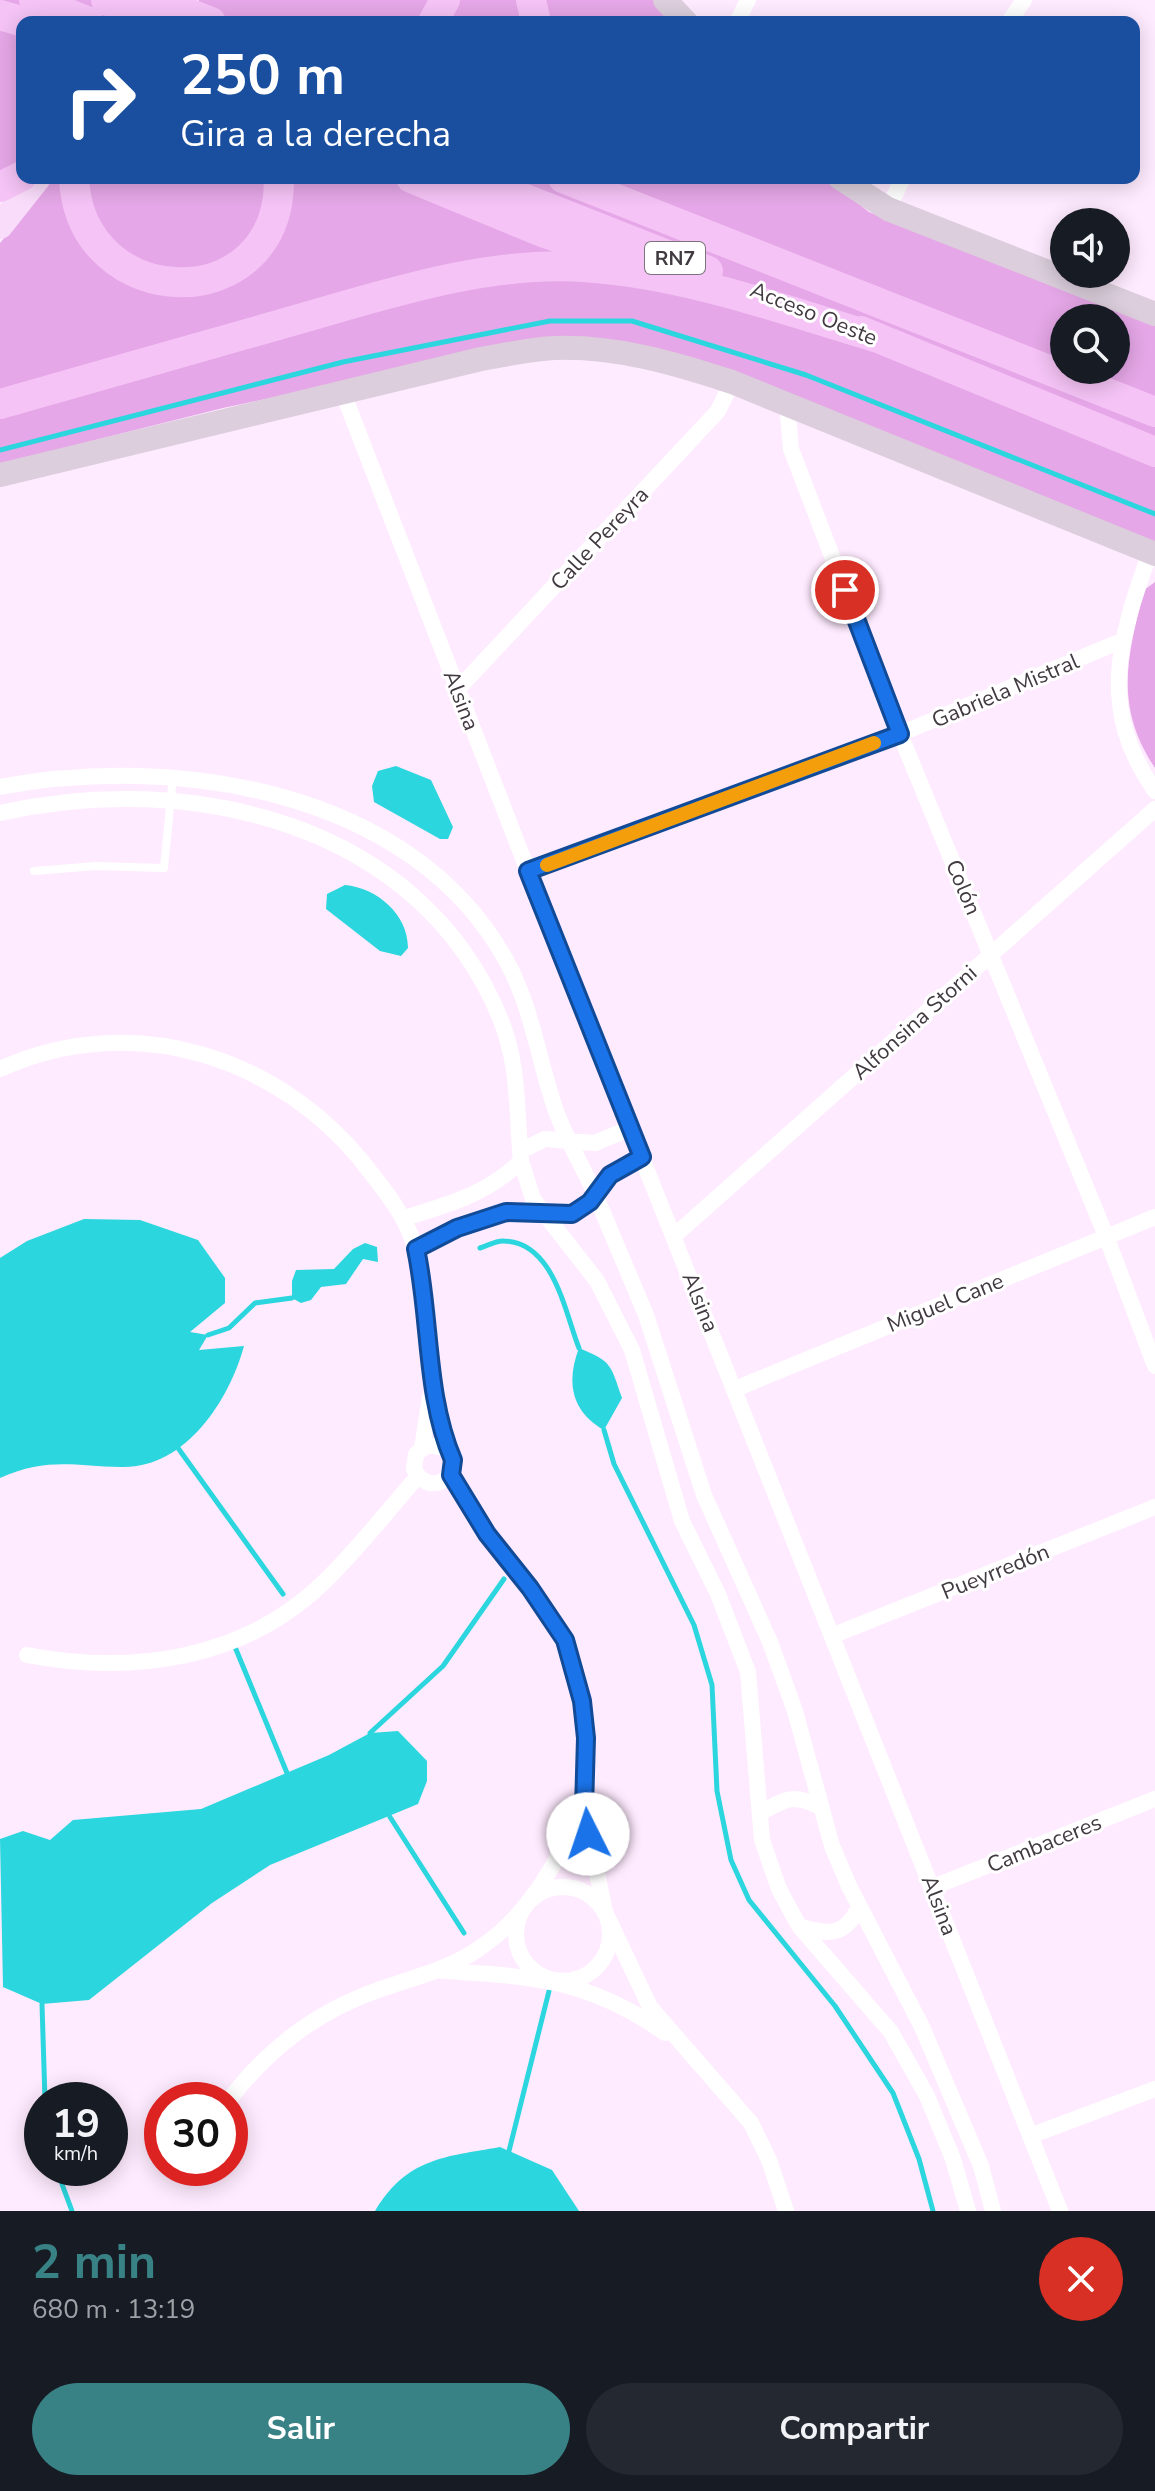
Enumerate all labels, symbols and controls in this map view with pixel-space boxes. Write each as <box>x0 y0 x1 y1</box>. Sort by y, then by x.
text: 250 m <box>180 37 345 114</box>
icon: right <box>48 48 152 152</box>
text: Gira a la derecha <box>180 110 451 159</box>
map controls <box>1050 208 1130 384</box>
button: sound <box>1050 208 1130 288</box>
road number: RN7 <box>645 242 705 274</box>
street label: Acceso Oeste <box>746 275 882 353</box>
button: search <box>1050 304 1130 384</box>
street label: Calle Pereyra <box>544 480 656 597</box>
pin <box>811 556 879 624</box>
icon: arrive <box>823 568 867 612</box>
street label: Gabriela Mistral <box>927 646 1084 735</box>
street label: Alsina <box>436 666 486 735</box>
street label: Colón <box>938 855 988 920</box>
street label: Alfonsina Storni <box>846 959 984 1087</box>
street label: Miguel Cane <box>883 1266 1008 1340</box>
street label: Alsina <box>674 1268 726 1337</box>
street label: Pueyrredón <box>937 1537 1054 1607</box>
position arrow <box>546 1792 630 1876</box>
street label: Cambaceres <box>983 1807 1106 1881</box>
street label: Alsina <box>914 1871 964 1940</box>
speed limit sign: 30 <box>144 2082 248 2186</box>
text: 19 <box>52 2097 100 2151</box>
text: km/h <box>54 2140 98 2167</box>
text: 2 min <box>32 2229 156 2295</box>
button: close <box>1039 2237 1123 2321</box>
text: 680 m · 13:19 <box>32 2292 195 2327</box>
button: Salir <box>32 2383 570 2475</box>
button: Compartir <box>586 2383 1123 2475</box>

